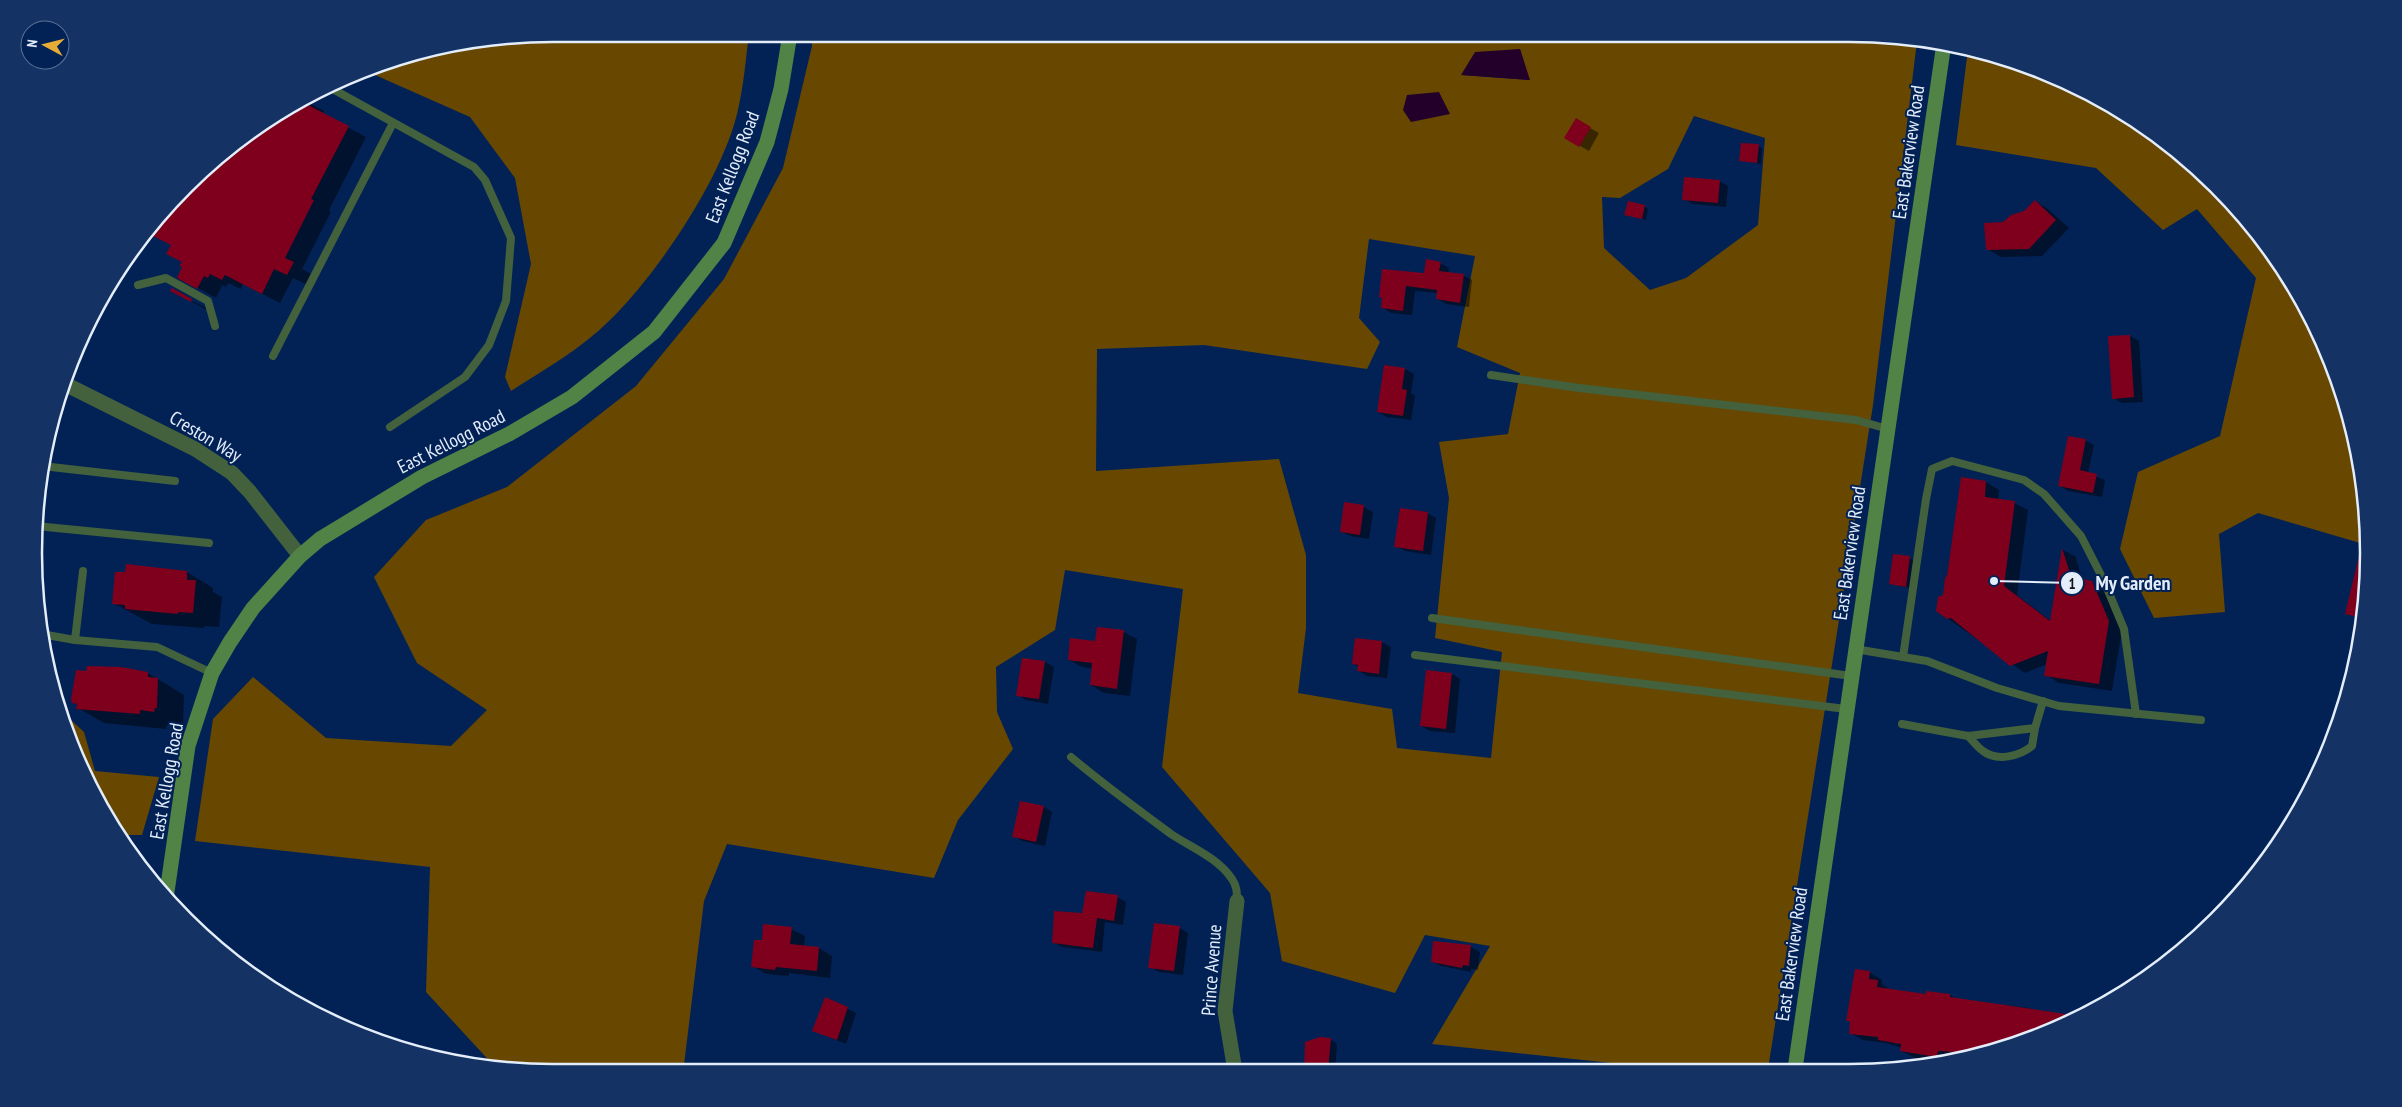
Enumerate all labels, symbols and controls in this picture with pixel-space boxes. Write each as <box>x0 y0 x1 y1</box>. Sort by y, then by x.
north arrow <box>20 20 70 70</box>
text: N <box>23 39 41 48</box>
street label: East Bakerview Road <box>1887 84 1929 220</box>
street label: East Kellogg Road <box>700 108 764 226</box>
street label: East Kellogg Road <box>393 404 509 478</box>
street label: Creston Way <box>165 405 247 467</box>
street label: East Bakerview Road <box>1828 485 1870 621</box>
callout: My Garden <box>2060 566 2181 601</box>
text: My Garden <box>2095 570 2171 596</box>
text: 1 <box>2068 574 2076 593</box>
street label: East Kellogg Road <box>144 721 188 841</box>
street label: East Bakerview Road <box>1770 886 1812 1022</box>
street label: Prince Avenue <box>1196 923 1226 1017</box>

